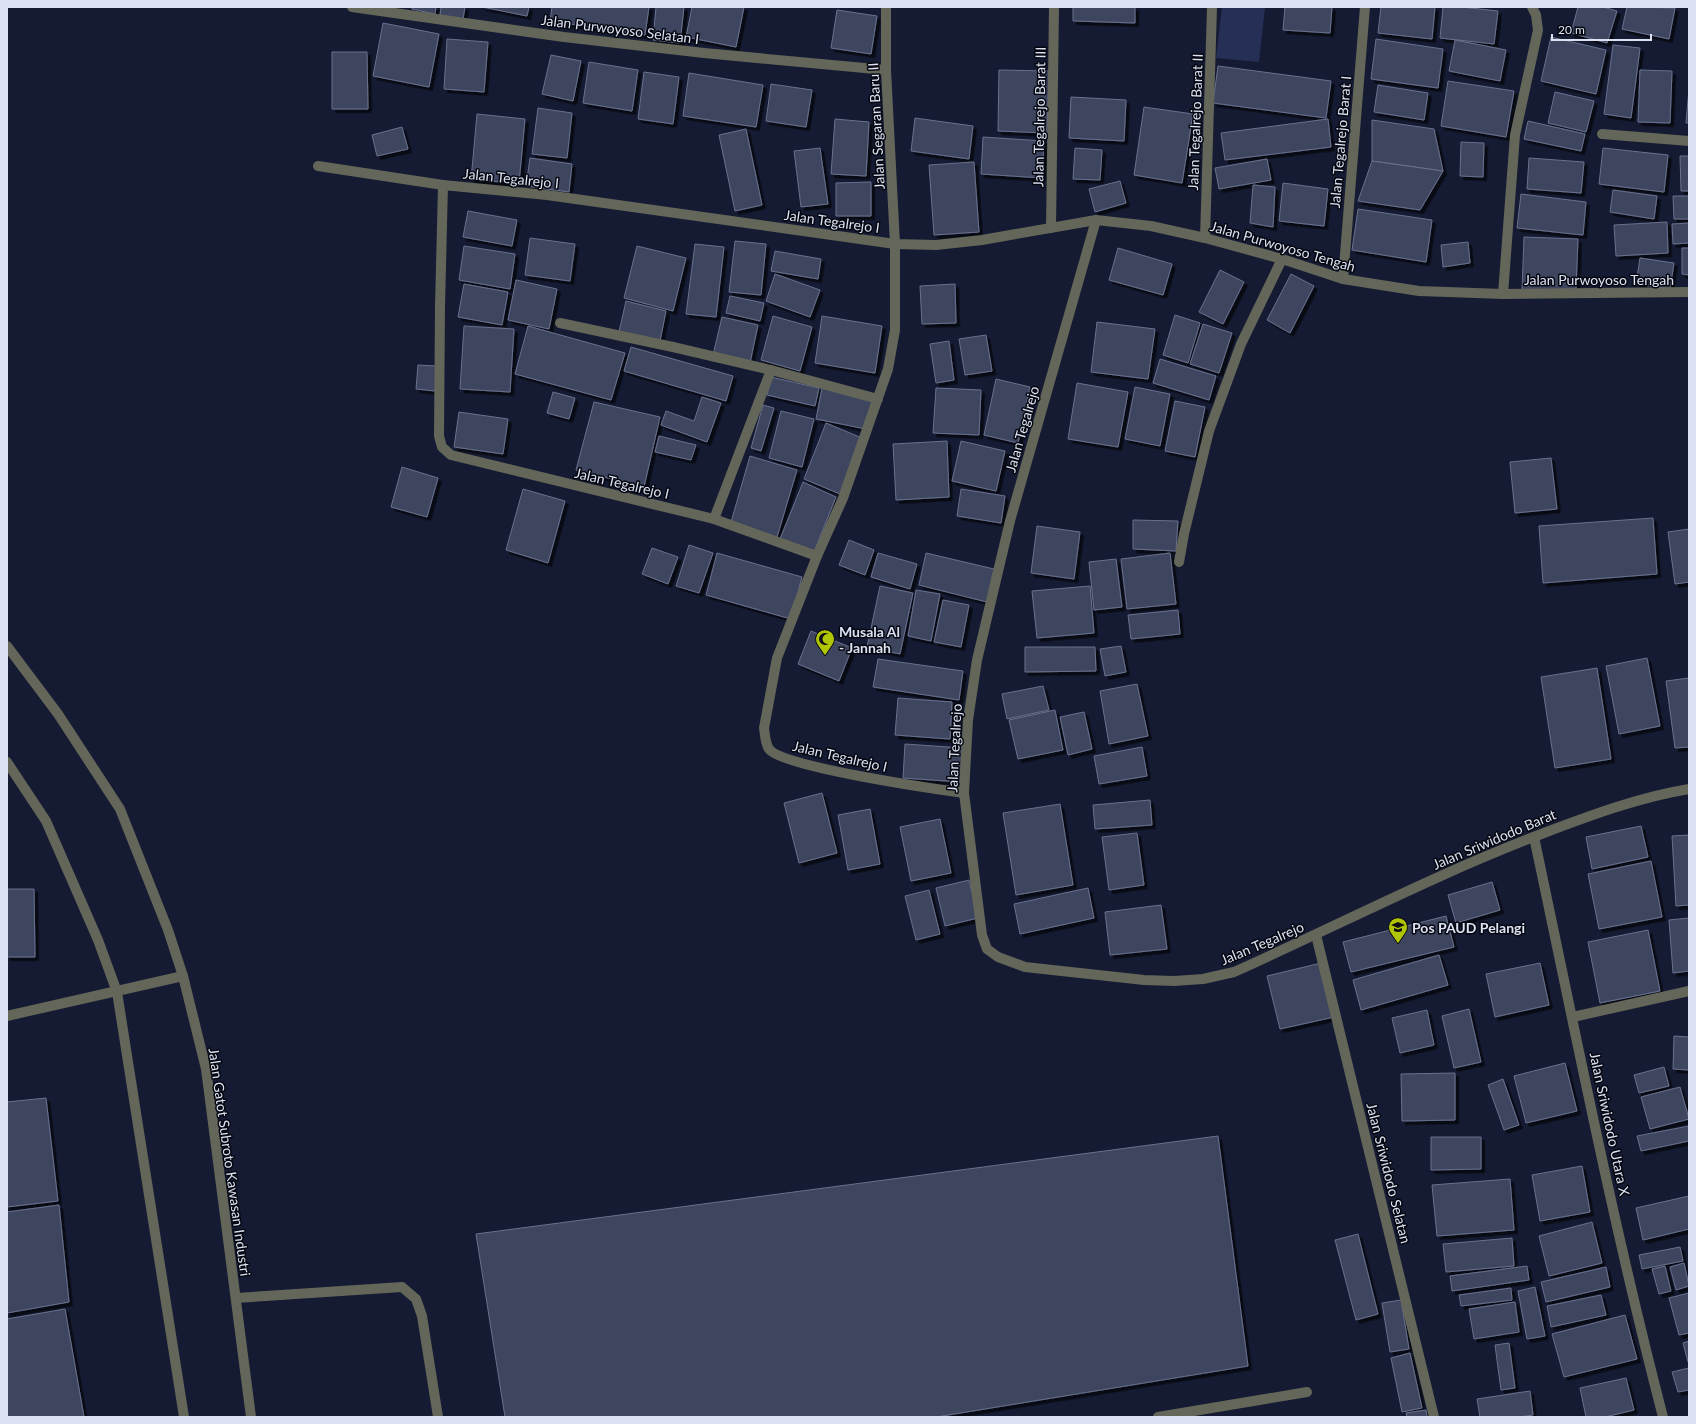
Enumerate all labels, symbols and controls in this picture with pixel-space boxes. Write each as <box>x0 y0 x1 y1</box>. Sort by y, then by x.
street label: Jalan Purwoyoso Selatan I <box>540 11 700 47</box>
scale bar <box>1552 16 1651 42</box>
text: 20 m <box>1558 22 1585 37</box>
street label: Jalan Tegalrejo Barat III <box>1029 47 1049 187</box>
street label: Jalan Tegalrejo Barat II <box>1184 53 1206 191</box>
street label: Jalan Segaran Baru II <box>864 62 888 190</box>
street label: Jalan Tegalrejo Barat I <box>1326 75 1354 209</box>
street label: Jalan Tegalrejo I <box>462 165 560 191</box>
street label: Jalan Tegalrejo I <box>783 206 881 236</box>
street label: Jalan Purwoyoso Tengah <box>1209 217 1357 275</box>
street label: Jalan Purwoyoso Tengah <box>1524 271 1674 288</box>
street label: Jalan Tegalrejo <box>1002 384 1042 474</box>
street label: Jalan Tegalrejo I <box>573 464 671 502</box>
place label: Musala Al - Jannah <box>839 623 900 656</box>
mosque icon: Musala Al - Jannah <box>814 628 836 656</box>
street label: Jalan Tegalrejo <box>943 703 965 793</box>
street label: Jalan Tegalrejo I <box>791 737 889 775</box>
street label: Jalan Sriwidodo Barat <box>1430 805 1558 873</box>
school or university icon: Pos PAUD Pelangi <box>1387 916 1409 944</box>
street label: Jalan Tegalrejo <box>1218 918 1306 968</box>
place label: Pos PAUD Pelangi <box>1412 919 1525 936</box>
street label: Jalan Gatot Subroto Kawasan Industri <box>206 1047 254 1277</box>
street label: Jalan Sriwidodo Utara X <box>1586 1051 1634 1197</box>
street label: Jalan Sriwidodo Selatan <box>1363 1101 1415 1245</box>

